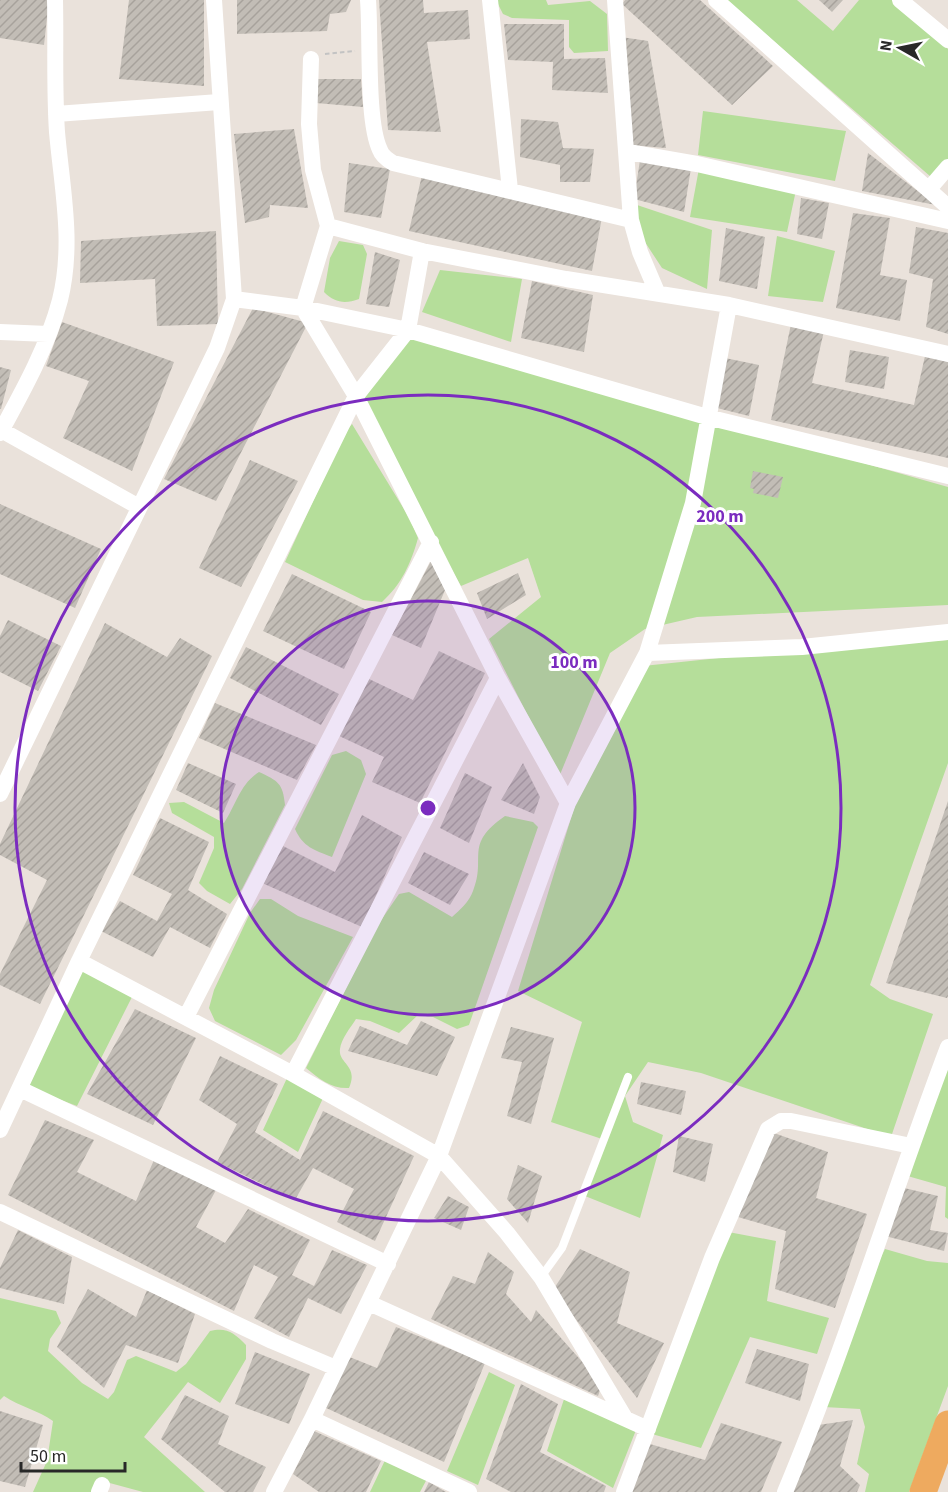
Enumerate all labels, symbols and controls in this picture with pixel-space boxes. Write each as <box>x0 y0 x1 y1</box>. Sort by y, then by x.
north arrow <box>870 18 930 78</box>
text: N <box>874 39 898 53</box>
text: 200 m <box>696 504 744 529</box>
text: 100 m <box>550 650 598 675</box>
centre of rings <box>418 798 438 818</box>
scale bar <box>21 1435 124 1473</box>
text: 50 m <box>30 1444 66 1469</box>

